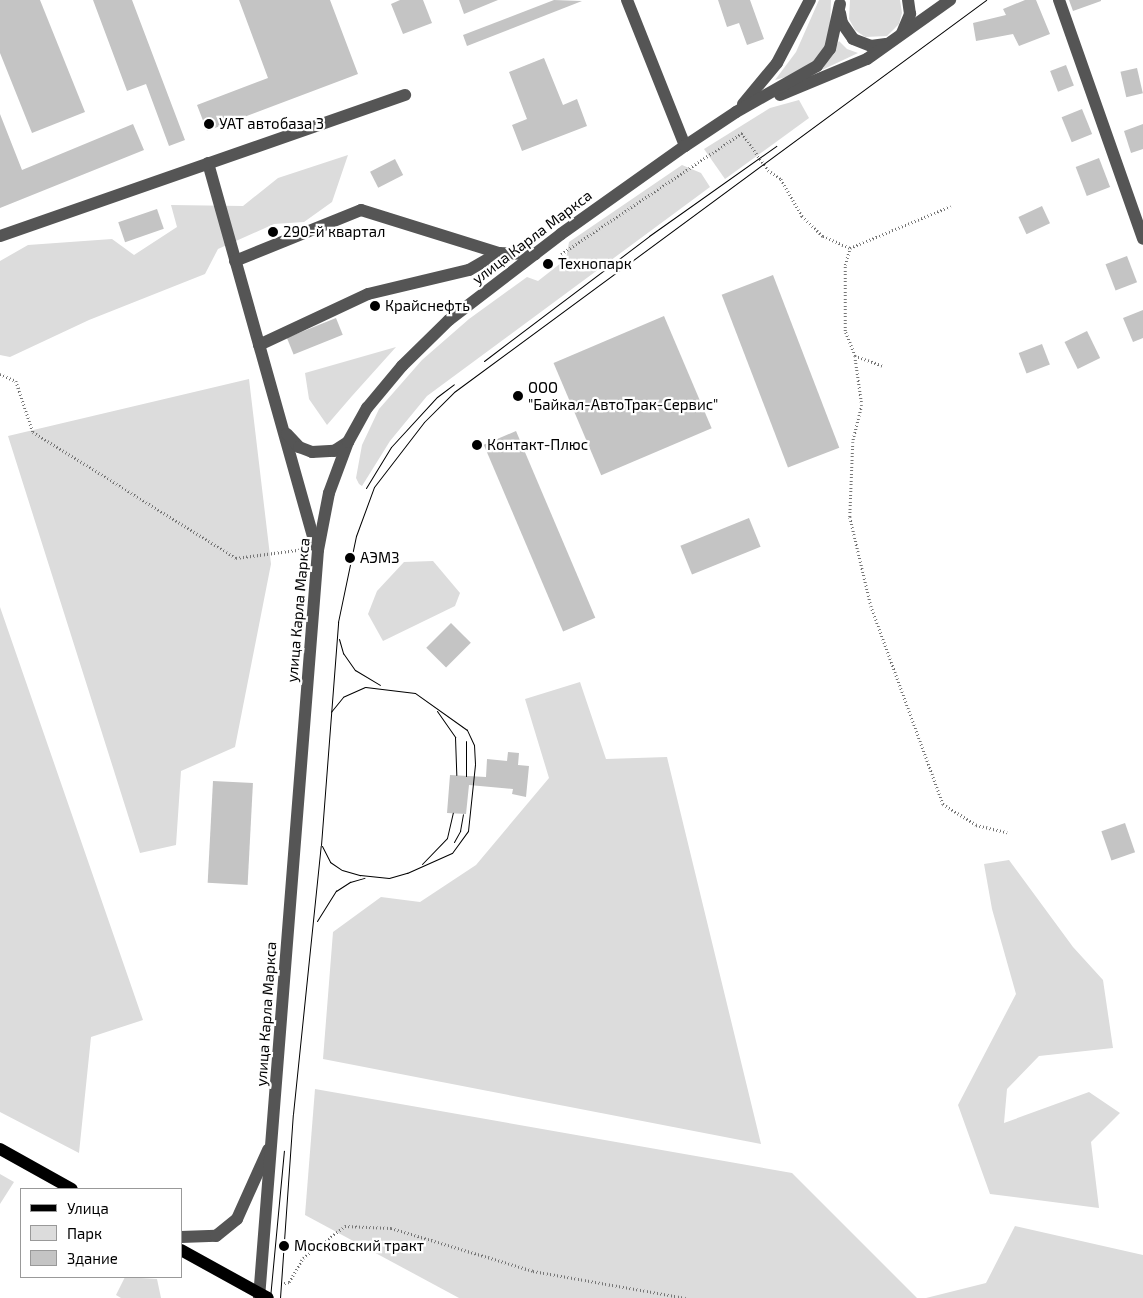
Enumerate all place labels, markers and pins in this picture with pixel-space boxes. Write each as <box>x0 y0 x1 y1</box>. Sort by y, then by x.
place label: УАТ автобаза 3 <box>219 115 324 133</box>
marker: УАТ автобаза 3 <box>203 118 215 130</box>
place label: 290-й квартал <box>283 223 385 241</box>
marker: 290-й квартал <box>267 226 279 238</box>
place label: Технопарк <box>558 255 632 273</box>
marker: Технопарк <box>542 258 554 270</box>
place label: Крайснефть <box>385 297 470 315</box>
marker: Крайснефть <box>369 300 381 312</box>
place label: ООО "Байкал-АвтоТрак-Сервис" <box>528 378 718 413</box>
marker: ООО "Байкал-АвтоТрак-Сервис" <box>512 390 524 402</box>
place label: Контакт-Плюс <box>487 436 588 454</box>
marker: Контакт-Плюс <box>471 439 483 451</box>
place label: АЭМЗ <box>360 549 399 567</box>
marker: АЭМЗ <box>344 552 356 564</box>
place label: Московский тракт <box>294 1237 424 1255</box>
marker: Московский тракт <box>278 1240 290 1252</box>

